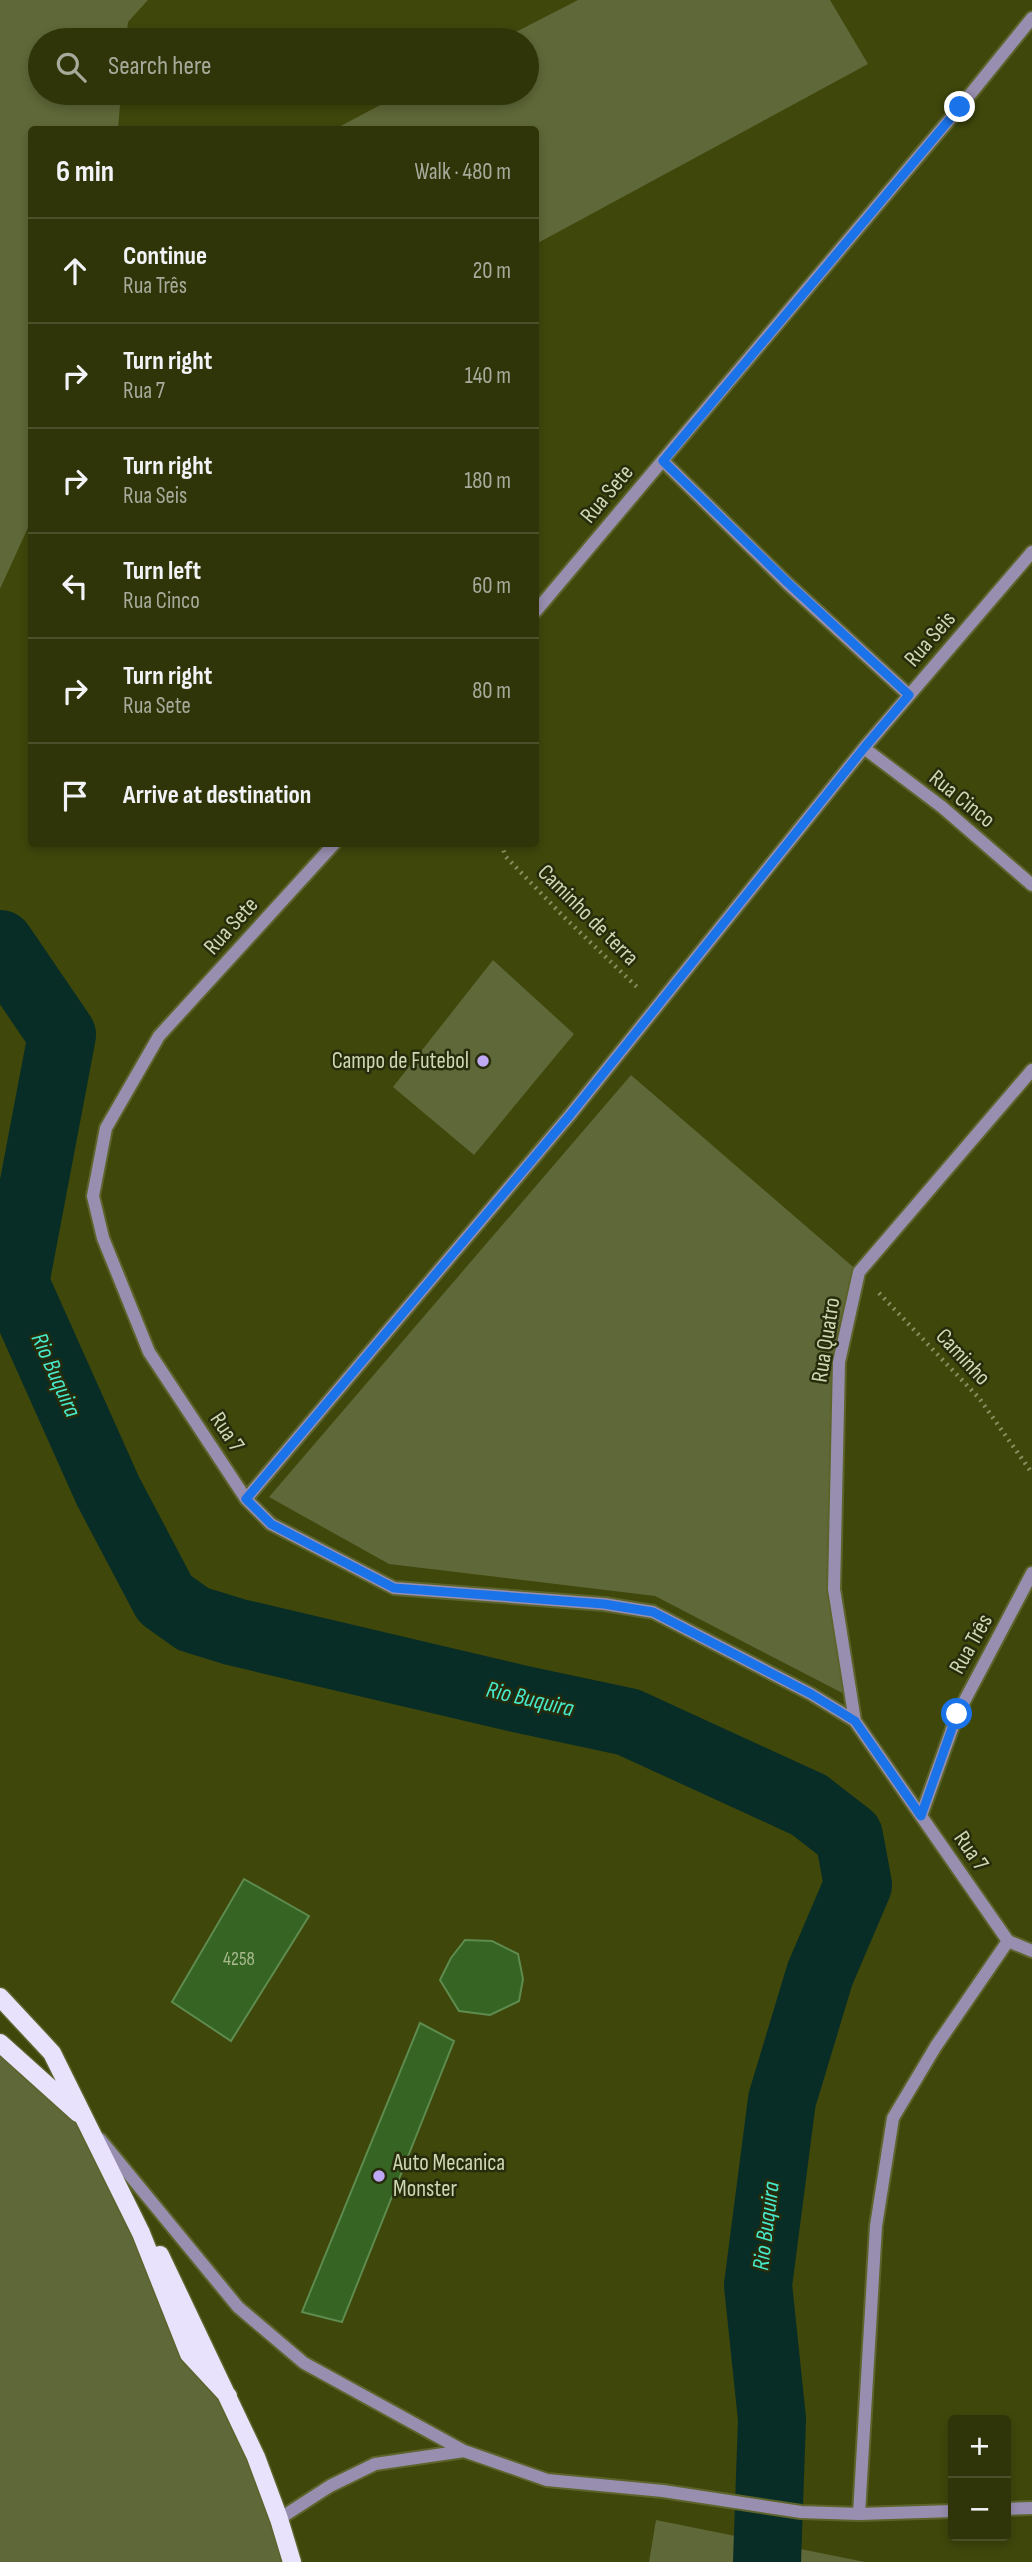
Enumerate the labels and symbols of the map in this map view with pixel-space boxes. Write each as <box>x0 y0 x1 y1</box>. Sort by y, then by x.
route end <box>944 91 975 122</box>
street label: Rua Sete <box>574 459 640 529</box>
street label: Rua Seis <box>898 606 962 672</box>
street label: Rua Cinco <box>923 764 1001 834</box>
street label: Caminho de terra <box>532 859 644 971</box>
street label: Rua Sete <box>198 891 264 961</box>
place label: Campo de Futebol <box>332 1047 469 1075</box>
marker: Campo de Futebol <box>475 1053 491 1069</box>
street label: Rua Quatro <box>805 1296 847 1384</box>
street label: Caminho <box>930 1323 996 1391</box>
water label: Rio Buquira <box>25 1328 87 1422</box>
street label: Rua 7 <box>204 1407 250 1457</box>
street label: Rua Três <box>943 1609 999 1679</box>
water label: Rio Buquira <box>483 1675 577 1723</box>
route start <box>941 1698 972 1729</box>
street label: Rua 7 <box>948 1826 994 1876</box>
house number: 4258 <box>223 1948 255 1971</box>
place label: Auto Mecanica Monster <box>392 2149 505 2203</box>
marker: Auto Mecanica Monster <box>371 2168 387 2184</box>
water label: Rio Buquira <box>746 2180 786 2272</box>

